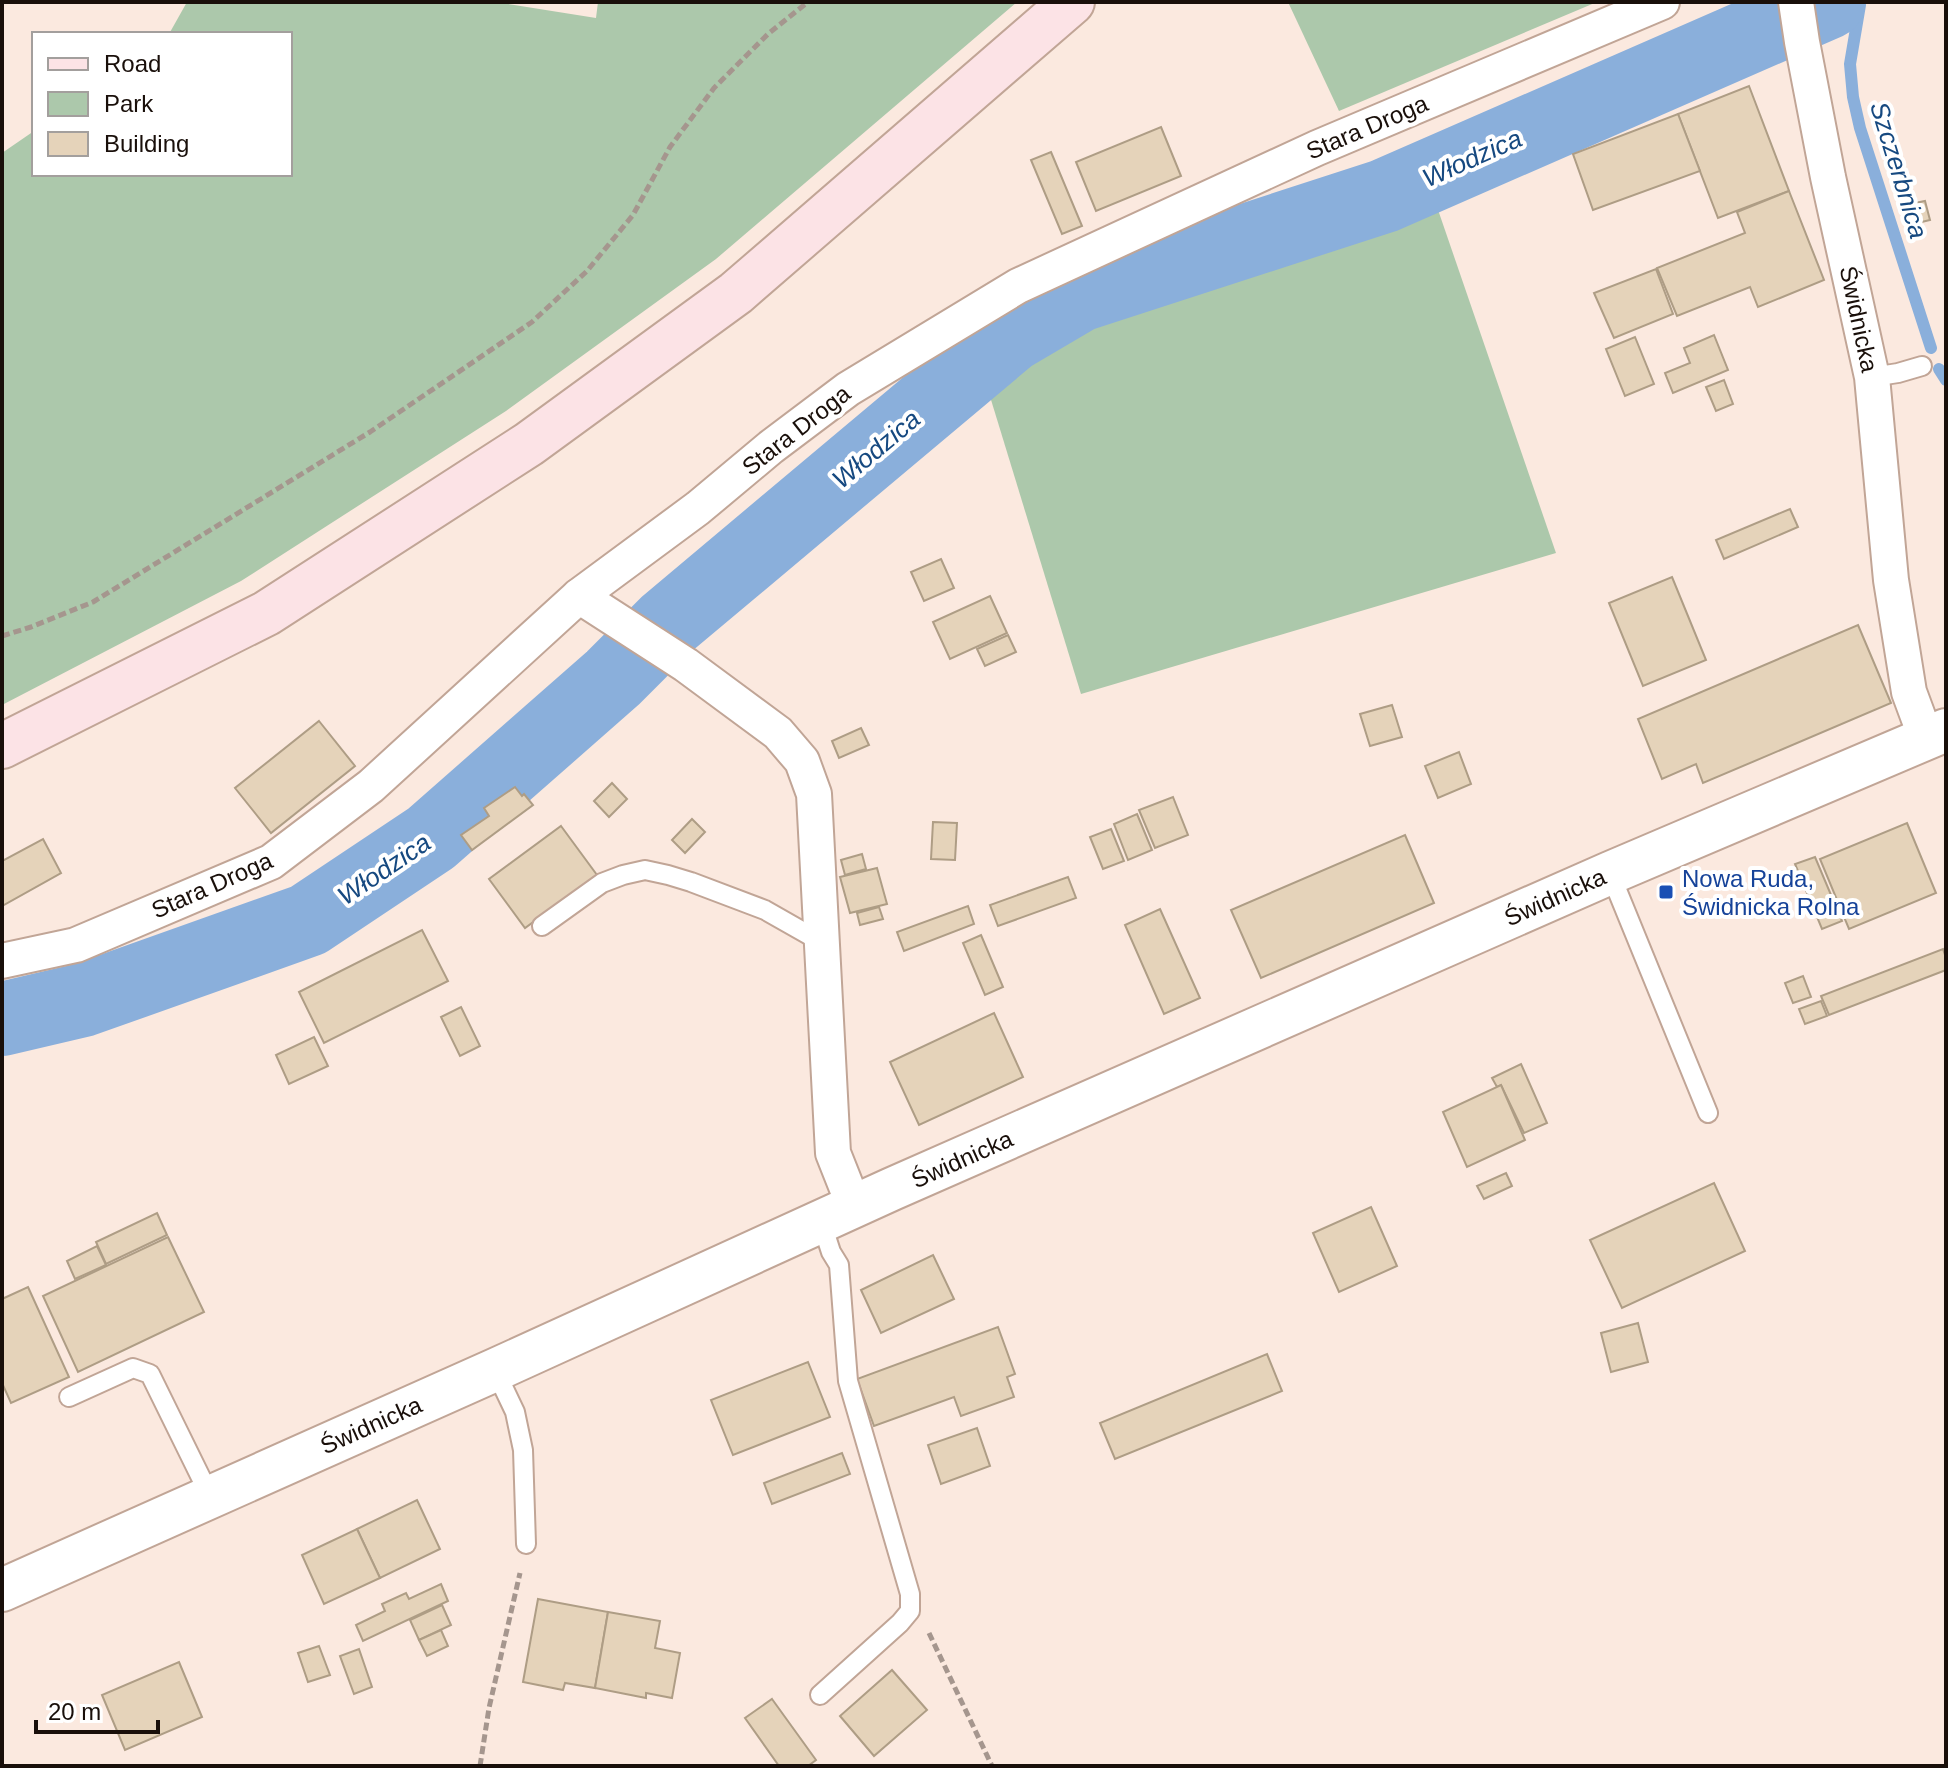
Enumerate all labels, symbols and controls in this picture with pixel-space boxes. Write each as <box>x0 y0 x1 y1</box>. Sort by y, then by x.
legend <box>32 32 292 176</box>
text: Road <box>104 50 161 77</box>
street label: Stara Droga <box>1302 89 1432 165</box>
text: Park <box>104 90 154 117</box>
water label: Szczerbnica <box>1864 98 1934 242</box>
water label: Włodzica <box>1418 123 1526 193</box>
text: Building <box>104 130 189 157</box>
street label: Świdnicka <box>1835 263 1884 375</box>
street label: Stara Droga <box>737 379 856 480</box>
water label: Włodzica <box>826 404 926 494</box>
water label: Włodzica <box>332 827 436 911</box>
street label: Stara Droga <box>147 846 277 924</box>
street label: Świdnicka <box>1500 862 1610 931</box>
place label: Nowa Ruda, Świdnicka Rolna <box>1682 865 1860 920</box>
marker: Nowa Ruda, Świdnicka Rolna <box>1657 883 1675 901</box>
street label: Świdnicka <box>907 1124 1017 1193</box>
street label: Świdnicka <box>316 1390 426 1459</box>
scale bar <box>36 1684 158 1734</box>
text: 20 m <box>48 1698 101 1725</box>

